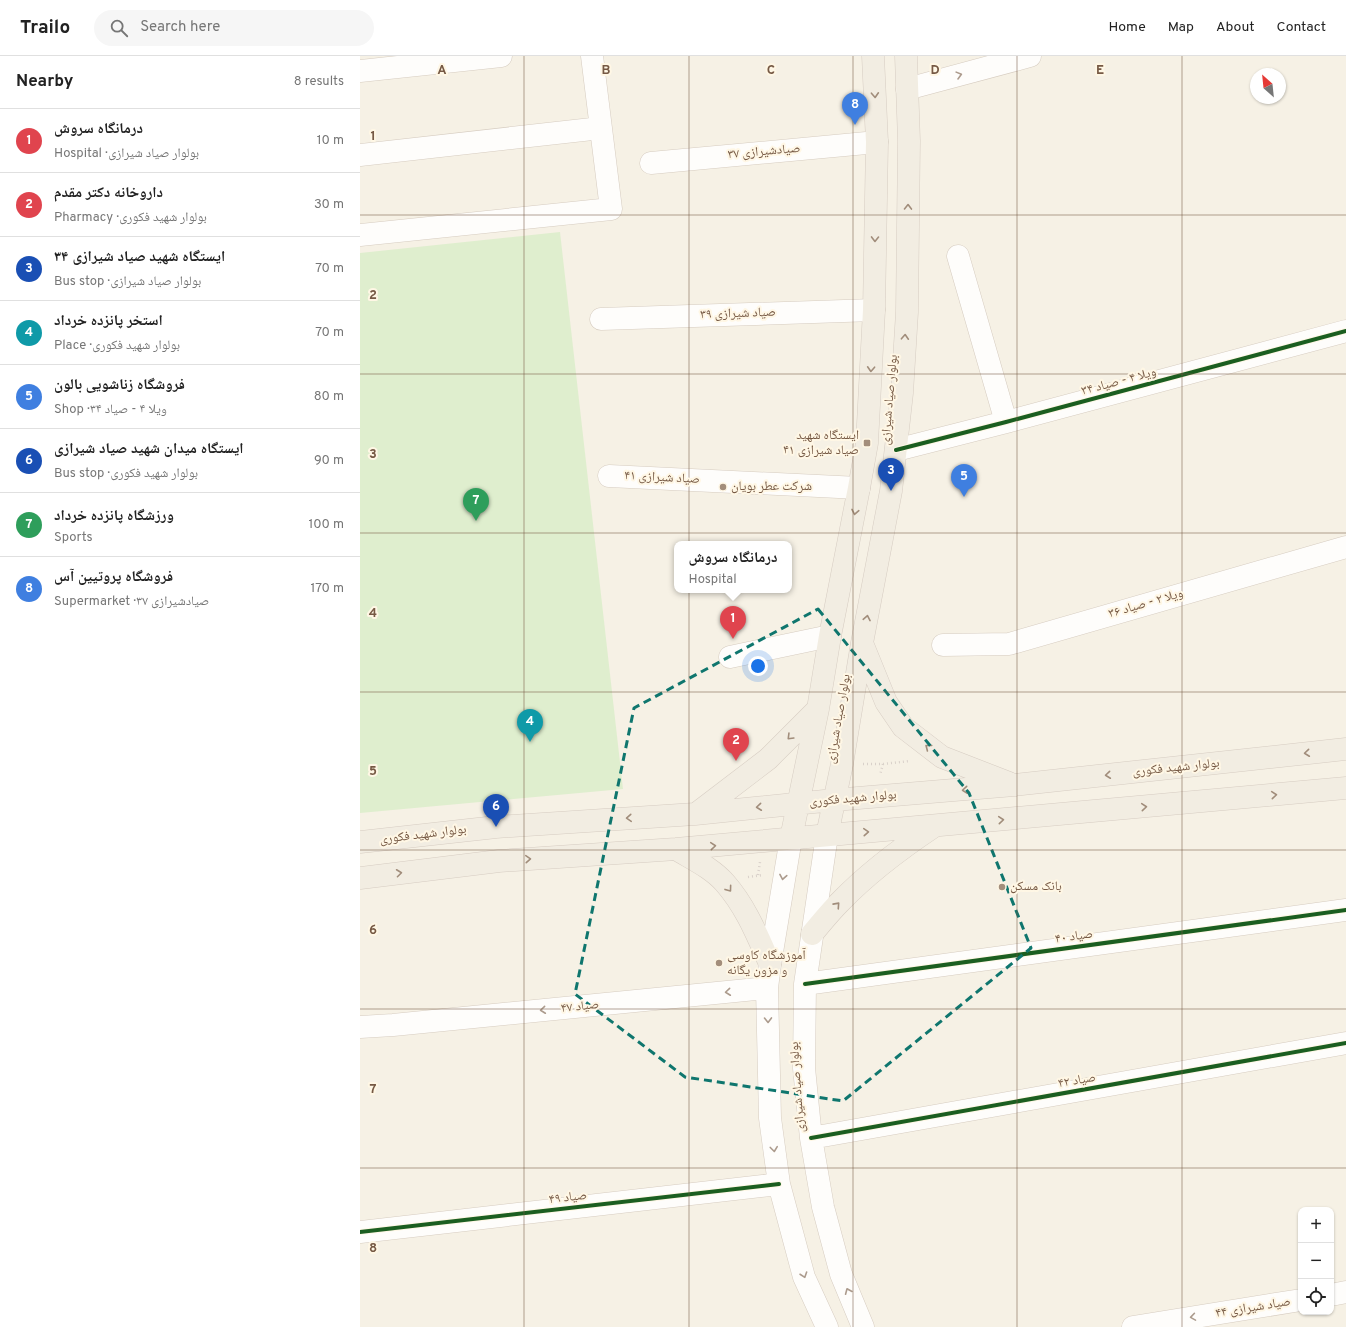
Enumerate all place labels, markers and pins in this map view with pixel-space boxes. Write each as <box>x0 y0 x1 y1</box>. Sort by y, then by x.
pin: 8 <box>842 92 868 125</box>
place label: ایستگاه شهید صیاد شیرازی ۴۱ <box>783 428 859 459</box>
marker: ایستگاه شهید صیاد شیرازی ۴۱ <box>862 438 872 448</box>
pin: 3 <box>878 458 904 491</box>
pin: 5 <box>951 464 977 497</box>
place label: شرکت عطر بویان <box>731 479 812 495</box>
marker: شرکت عطر بویان <box>718 482 728 492</box>
pin: 7 <box>463 488 489 521</box>
pin: 1 <box>720 606 746 639</box>
pin: 4 <box>517 709 543 742</box>
pin: 2 <box>723 728 749 761</box>
pin: 6 <box>483 794 509 827</box>
place label: بانک مسکن <box>1010 879 1062 895</box>
marker: بانک مسکن <box>997 882 1007 892</box>
place label: آموزشگاه کاوسی و مزون یگانه <box>727 947 806 979</box>
marker: آموزشگاه کاوسی و مزون یگانه <box>714 958 724 968</box>

